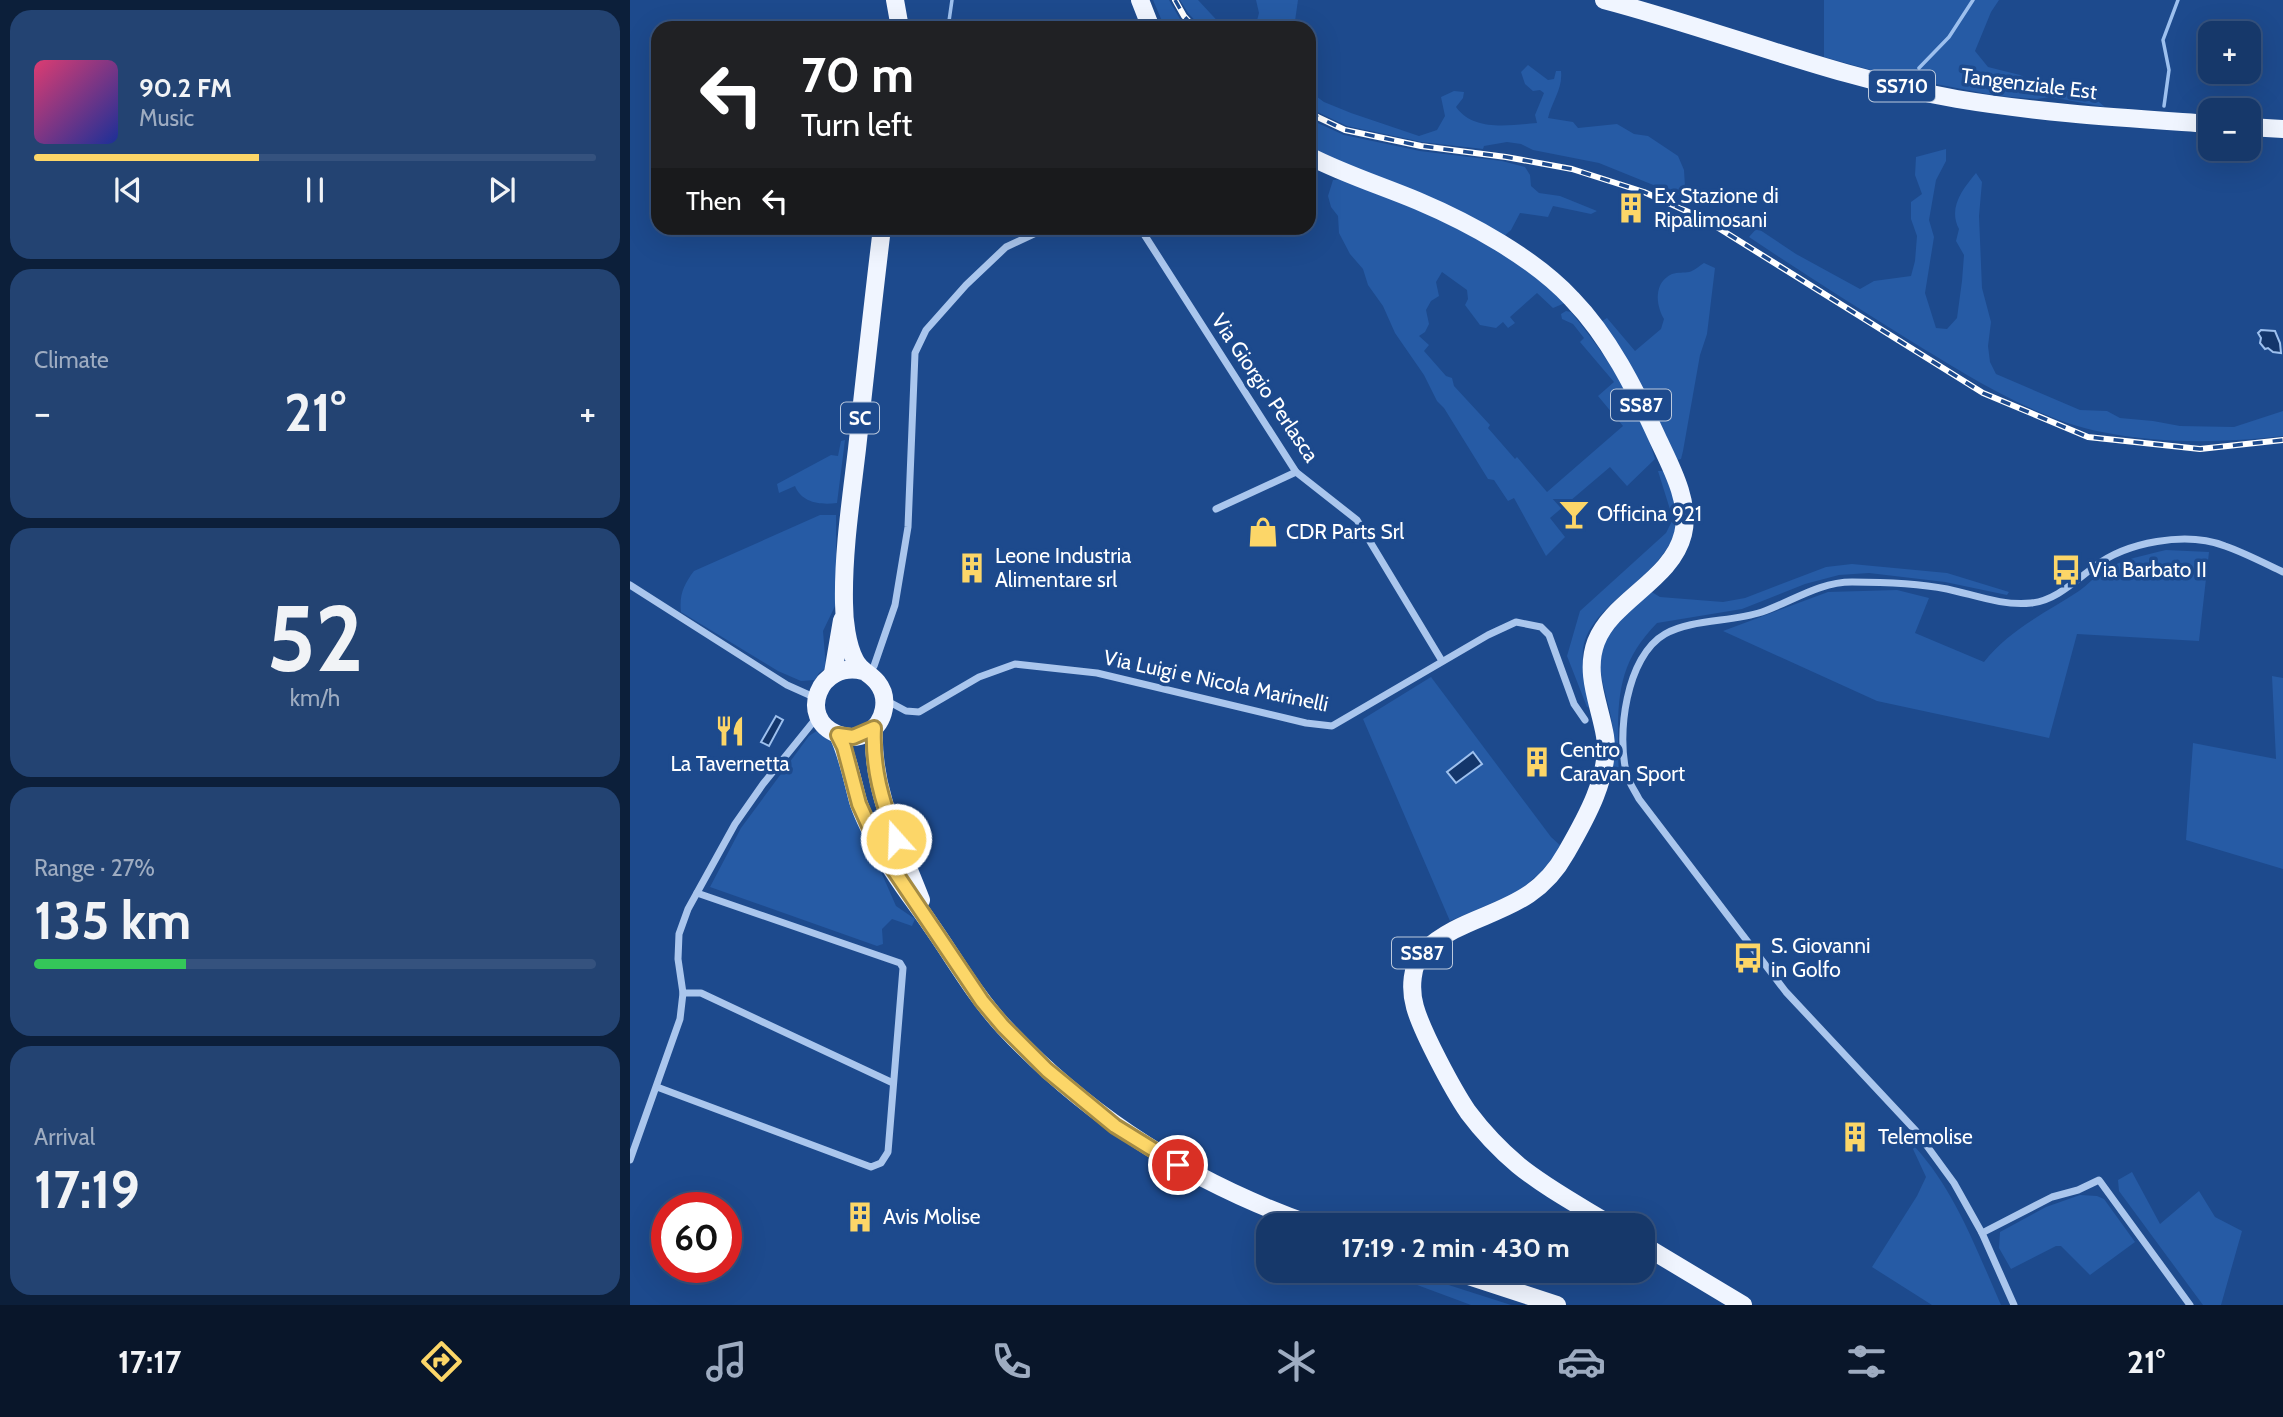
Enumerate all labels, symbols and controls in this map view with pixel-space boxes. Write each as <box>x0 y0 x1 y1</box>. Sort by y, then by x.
map controls <box>2198 21 2261 161</box>
button: + <box>2198 21 2261 84</box>
text: 70 m <box>801 45 914 104</box>
icon: left <box>686 49 777 140</box>
street label: Tangenziale Est <box>1960 63 2098 104</box>
road number: SS710 <box>1869 71 1935 102</box>
text: 90.2 FM <box>139 72 232 104</box>
button: − <box>2198 98 2261 161</box>
text: Music <box>139 104 194 132</box>
text: Turn left <box>801 105 912 144</box>
icon: previous <box>109 171 147 209</box>
icon: pause <box>296 171 334 209</box>
icon: next <box>483 171 521 209</box>
icon: left <box>756 182 794 220</box>
place label: Ex Stazione di Ripalimosani <box>1654 183 1779 232</box>
text: Then <box>686 185 742 217</box>
building icon: Ex Stazione di Ripalimosani <box>1614 191 1648 225</box>
street label: Via Giorgio Perlasca <box>1207 309 1324 467</box>
text: Climate <box>34 346 109 374</box>
text: 21° <box>284 381 346 444</box>
text: − <box>34 389 51 436</box>
text: + <box>579 389 596 436</box>
road number: SS87 <box>1611 390 1671 420</box>
road number: SC <box>841 402 879 434</box>
bar icon: Officina 921 <box>1557 497 1591 531</box>
place label: Officina 921 <box>1597 501 1702 526</box>
shop icon: CDR Parts Srl <box>1246 515 1280 549</box>
place label: CDR Parts Srl <box>1286 519 1404 544</box>
place label: Leone Industria Alimentare srl <box>995 543 1131 592</box>
building icon: Leone Industria Alimentare srl <box>955 551 989 585</box>
bus stop icon: Via Barbato II <box>2049 553 2083 587</box>
place label: Via Barbato II <box>2089 557 2207 582</box>
text: 52 <box>266 583 364 694</box>
street label: Via Luigi e Nicola Marinelli <box>1101 644 1331 717</box>
text: km/h <box>290 684 340 712</box>
restaurant icon: La Tavernetta <box>713 714 747 748</box>
place label: Centro Caravan Sport <box>1560 737 1685 786</box>
building icon: Centro Caravan Sport <box>1520 745 1554 779</box>
place label: La Tavernetta <box>670 751 790 776</box>
position arrow <box>859 802 933 876</box>
text: Range · 27% <box>34 854 155 882</box>
text: 135 km <box>34 889 191 952</box>
place label: S. Giovanni in Golfo <box>1771 933 1870 982</box>
road number: SS87 <box>1392 937 1452 968</box>
bus stop icon: S. Giovanni in Golfo <box>1731 941 1765 975</box>
building icon: Telemolise <box>1838 1120 1872 1154</box>
text: Arrival <box>34 1123 95 1151</box>
place label: Telemolise <box>1878 1124 1973 1149</box>
pin <box>1148 1135 1208 1195</box>
icon: arrive <box>1159 1146 1197 1184</box>
text: 17:19 <box>34 1158 140 1221</box>
speed limit sign: 60 <box>651 1192 742 1283</box>
building icon: Avis Molise <box>843 1200 877 1234</box>
place label: Avis Molise <box>883 1204 981 1229</box>
text: 17:19 · 2 min · 430 m <box>1341 1232 1570 1264</box>
icon: directions <box>417 1337 466 1386</box>
icon: music <box>702 1337 751 1386</box>
icon: phone <box>987 1337 1036 1386</box>
icon: climate <box>1272 1337 1321 1386</box>
icon: car <box>1557 1337 1606 1386</box>
icon: filters <box>1842 1337 1891 1386</box>
text: 17:17 <box>118 1342 181 1381</box>
text: 21° <box>2127 1342 2165 1381</box>

